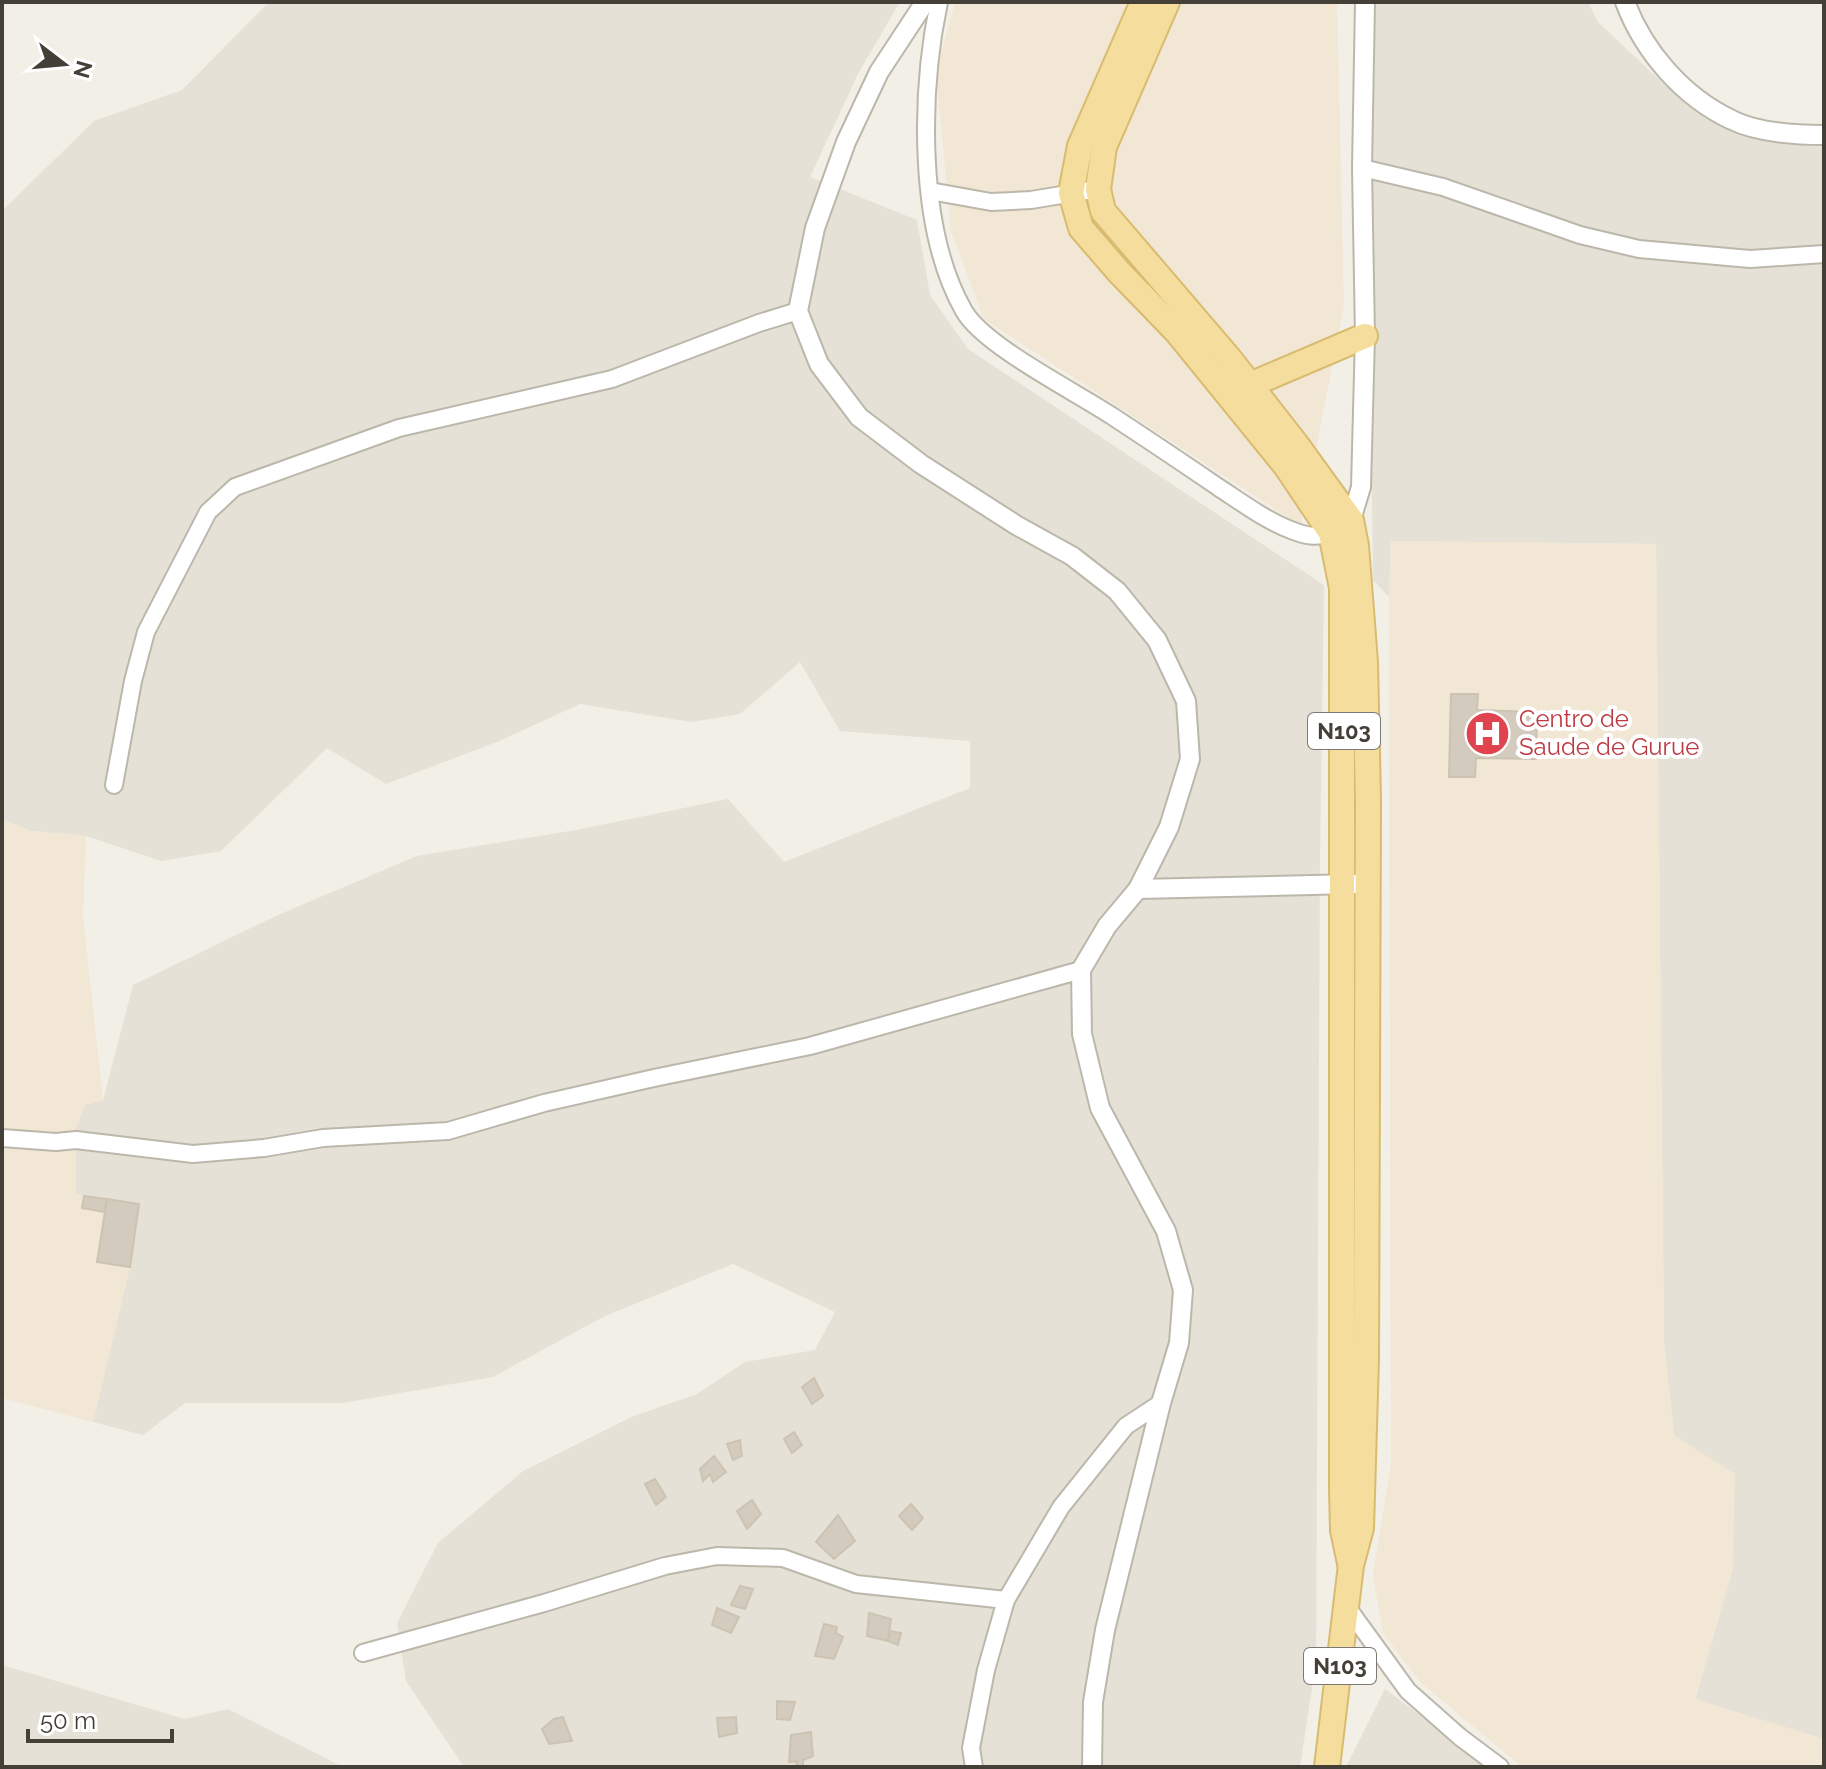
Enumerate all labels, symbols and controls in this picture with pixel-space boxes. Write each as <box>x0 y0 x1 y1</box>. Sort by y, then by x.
north arrow <box>24 24 104 104</box>
text: N <box>68 58 98 81</box>
place label: Centro de Saude de Gurue <box>1519 704 1699 761</box>
hospital icon: Centro de Saude de Gurue <box>1464 709 1512 757</box>
road number: N103 <box>1308 713 1380 749</box>
road number: N103 <box>1304 1648 1376 1684</box>
scale bar <box>28 1693 172 1743</box>
text: 50 m <box>40 1706 96 1735</box>

